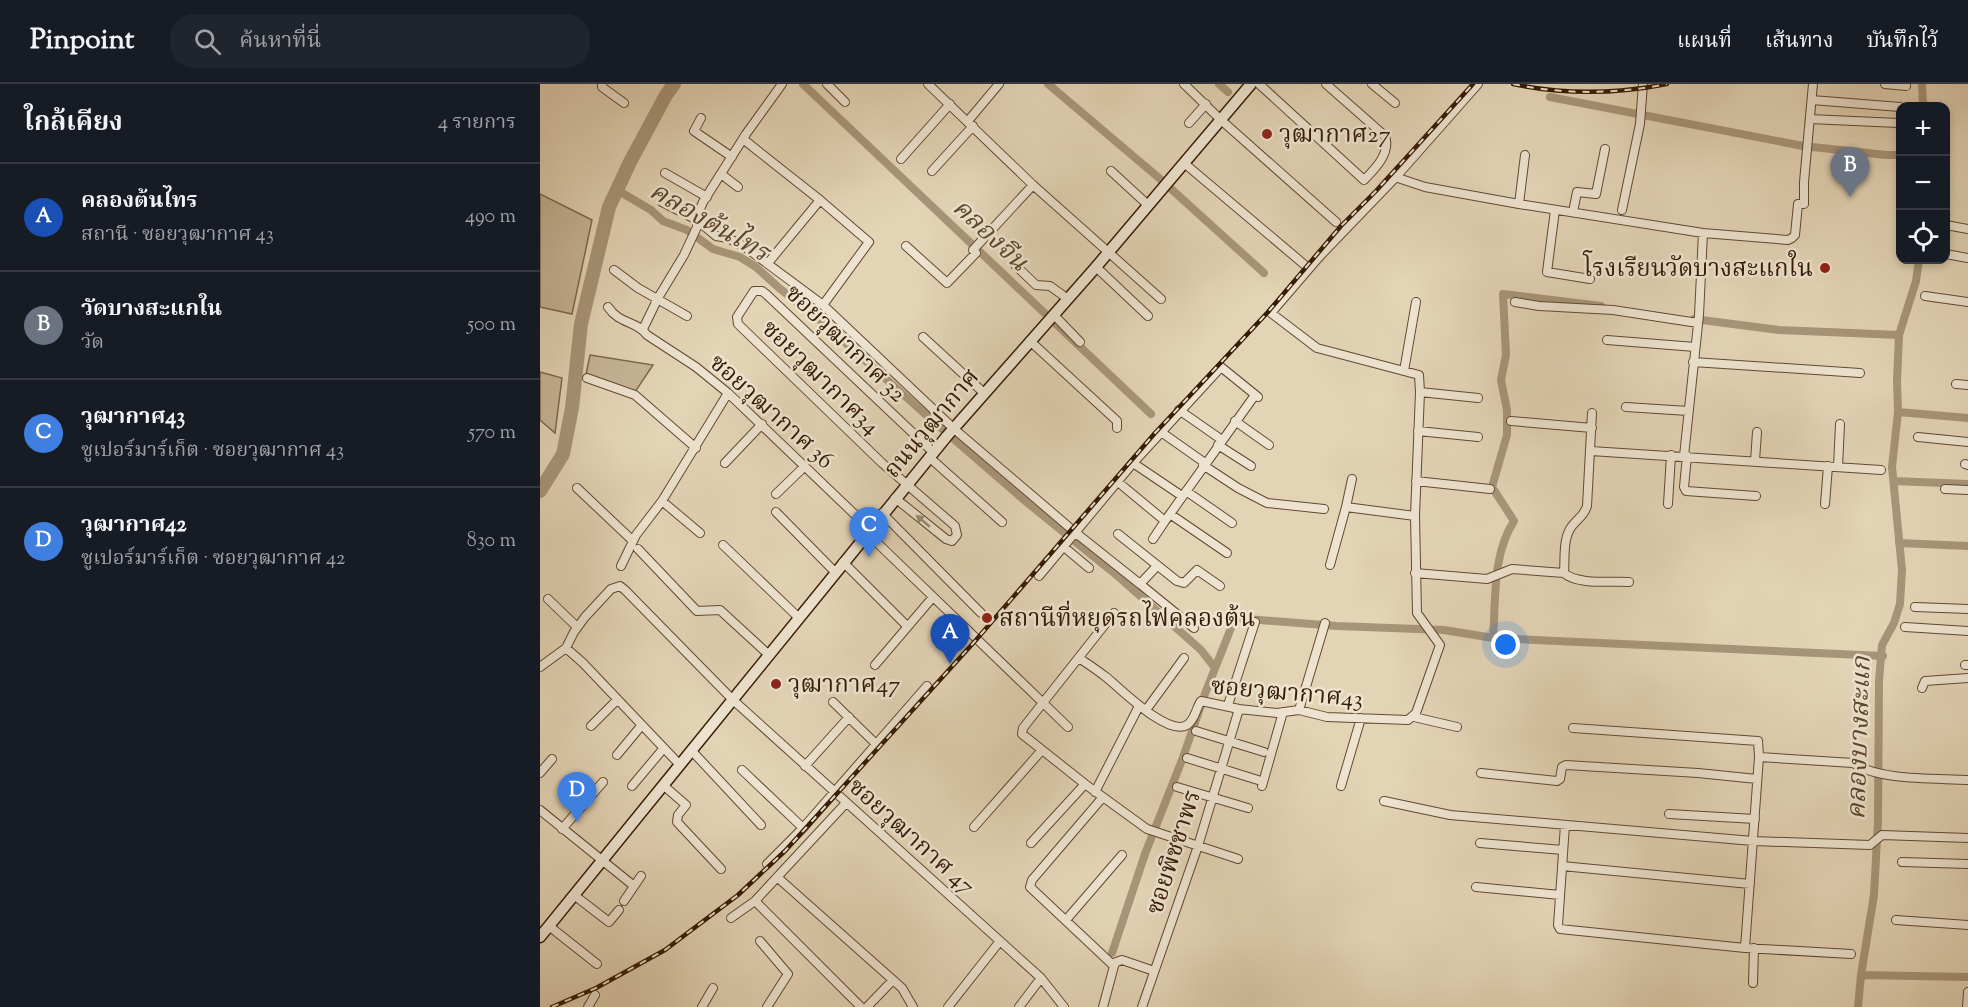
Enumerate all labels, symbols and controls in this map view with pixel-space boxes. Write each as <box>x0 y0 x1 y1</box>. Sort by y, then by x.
search box <box>170 14 590 68</box>
text: Pinpoint <box>30 21 134 61</box>
icon: search <box>191 25 224 58</box>
text: ค้นหาที่นี่ <box>239 26 321 58</box>
text: แผนที่ <box>1677 27 1732 57</box>
text: เส้นทาง <box>1765 27 1833 57</box>
text: บันทึกไว้ <box>1866 27 1938 57</box>
map controls <box>1896 102 1950 264</box>
button: + <box>1896 102 1950 156</box>
text: ใกล้เคียง <box>24 105 123 142</box>
text: 4 รายการ <box>438 109 516 138</box>
place label: วุฒากาศ27 <box>1279 119 1390 153</box>
marker: วุฒากาศ27 <box>1260 127 1274 141</box>
pin: B <box>1830 147 1870 197</box>
button: − <box>1896 156 1950 210</box>
water label: คลองต้นไทร <box>642 172 779 274</box>
text: คลองต้นไทร <box>81 186 198 218</box>
water label: คลองจีน <box>943 191 1036 281</box>
text: A <box>35 203 52 232</box>
text: 490 m <box>465 203 516 232</box>
button: locate <box>1896 210 1950 264</box>
text: สถานี · ซอยวุฒากาศ 43 <box>81 221 274 250</box>
place label: โรงเรียนวัดบางสะแกใน <box>1582 250 1813 287</box>
marker: โรงเรียนวัดบางสะแกใน <box>1818 261 1832 275</box>
street label: ซอยวุฒากาศ 32 <box>776 278 913 411</box>
text: วัดบางสะแกใน <box>81 294 222 326</box>
text: B <box>37 311 50 340</box>
text: 500 m <box>467 311 516 340</box>
street label: ซอยวุฒากาศ34 <box>753 313 886 444</box>
text: วัด <box>81 329 104 358</box>
street label: ซอยวุฒากาศ 36 <box>701 347 841 478</box>
street label: ถนนวุฒากาศ <box>877 362 988 486</box>
text: วุฒากาศ43 <box>81 402 185 434</box>
text: C <box>35 419 52 448</box>
text: 570 m <box>468 419 516 448</box>
text: ซูเปอร์มาร์เก็ต · ซอยวุฒากาศ 43 <box>81 437 344 466</box>
pin: C <box>850 508 888 557</box>
text: วุฒากาศ42 <box>81 510 187 542</box>
one-way arrow <box>915 514 931 527</box>
text: D <box>36 527 51 556</box>
text: 830 m <box>467 527 516 556</box>
text: ซูเปอร์มาร์เก็ต · ซอยวุฒากาศ 42 <box>81 545 345 574</box>
place label: สถานีที่หยุดรถไฟคลองต้น <box>999 600 1255 637</box>
marker: สถานีที่หยุดรถไฟคลองต้น <box>980 611 994 625</box>
pin: A <box>930 614 970 664</box>
your location <box>1491 630 1520 659</box>
water label: คลองบางสะแก <box>1839 655 1882 820</box>
place label: วุฒากาศ47 <box>788 669 900 703</box>
street label: ซอยวุฒากาศ43 <box>1209 670 1364 718</box>
marker: วุฒากาศ47 <box>769 677 783 691</box>
street label: ซอยวุฒากาศ 47 <box>840 771 982 904</box>
pin: D <box>558 772 597 822</box>
street label: ซอยพิชชาพร <box>1139 786 1211 919</box>

